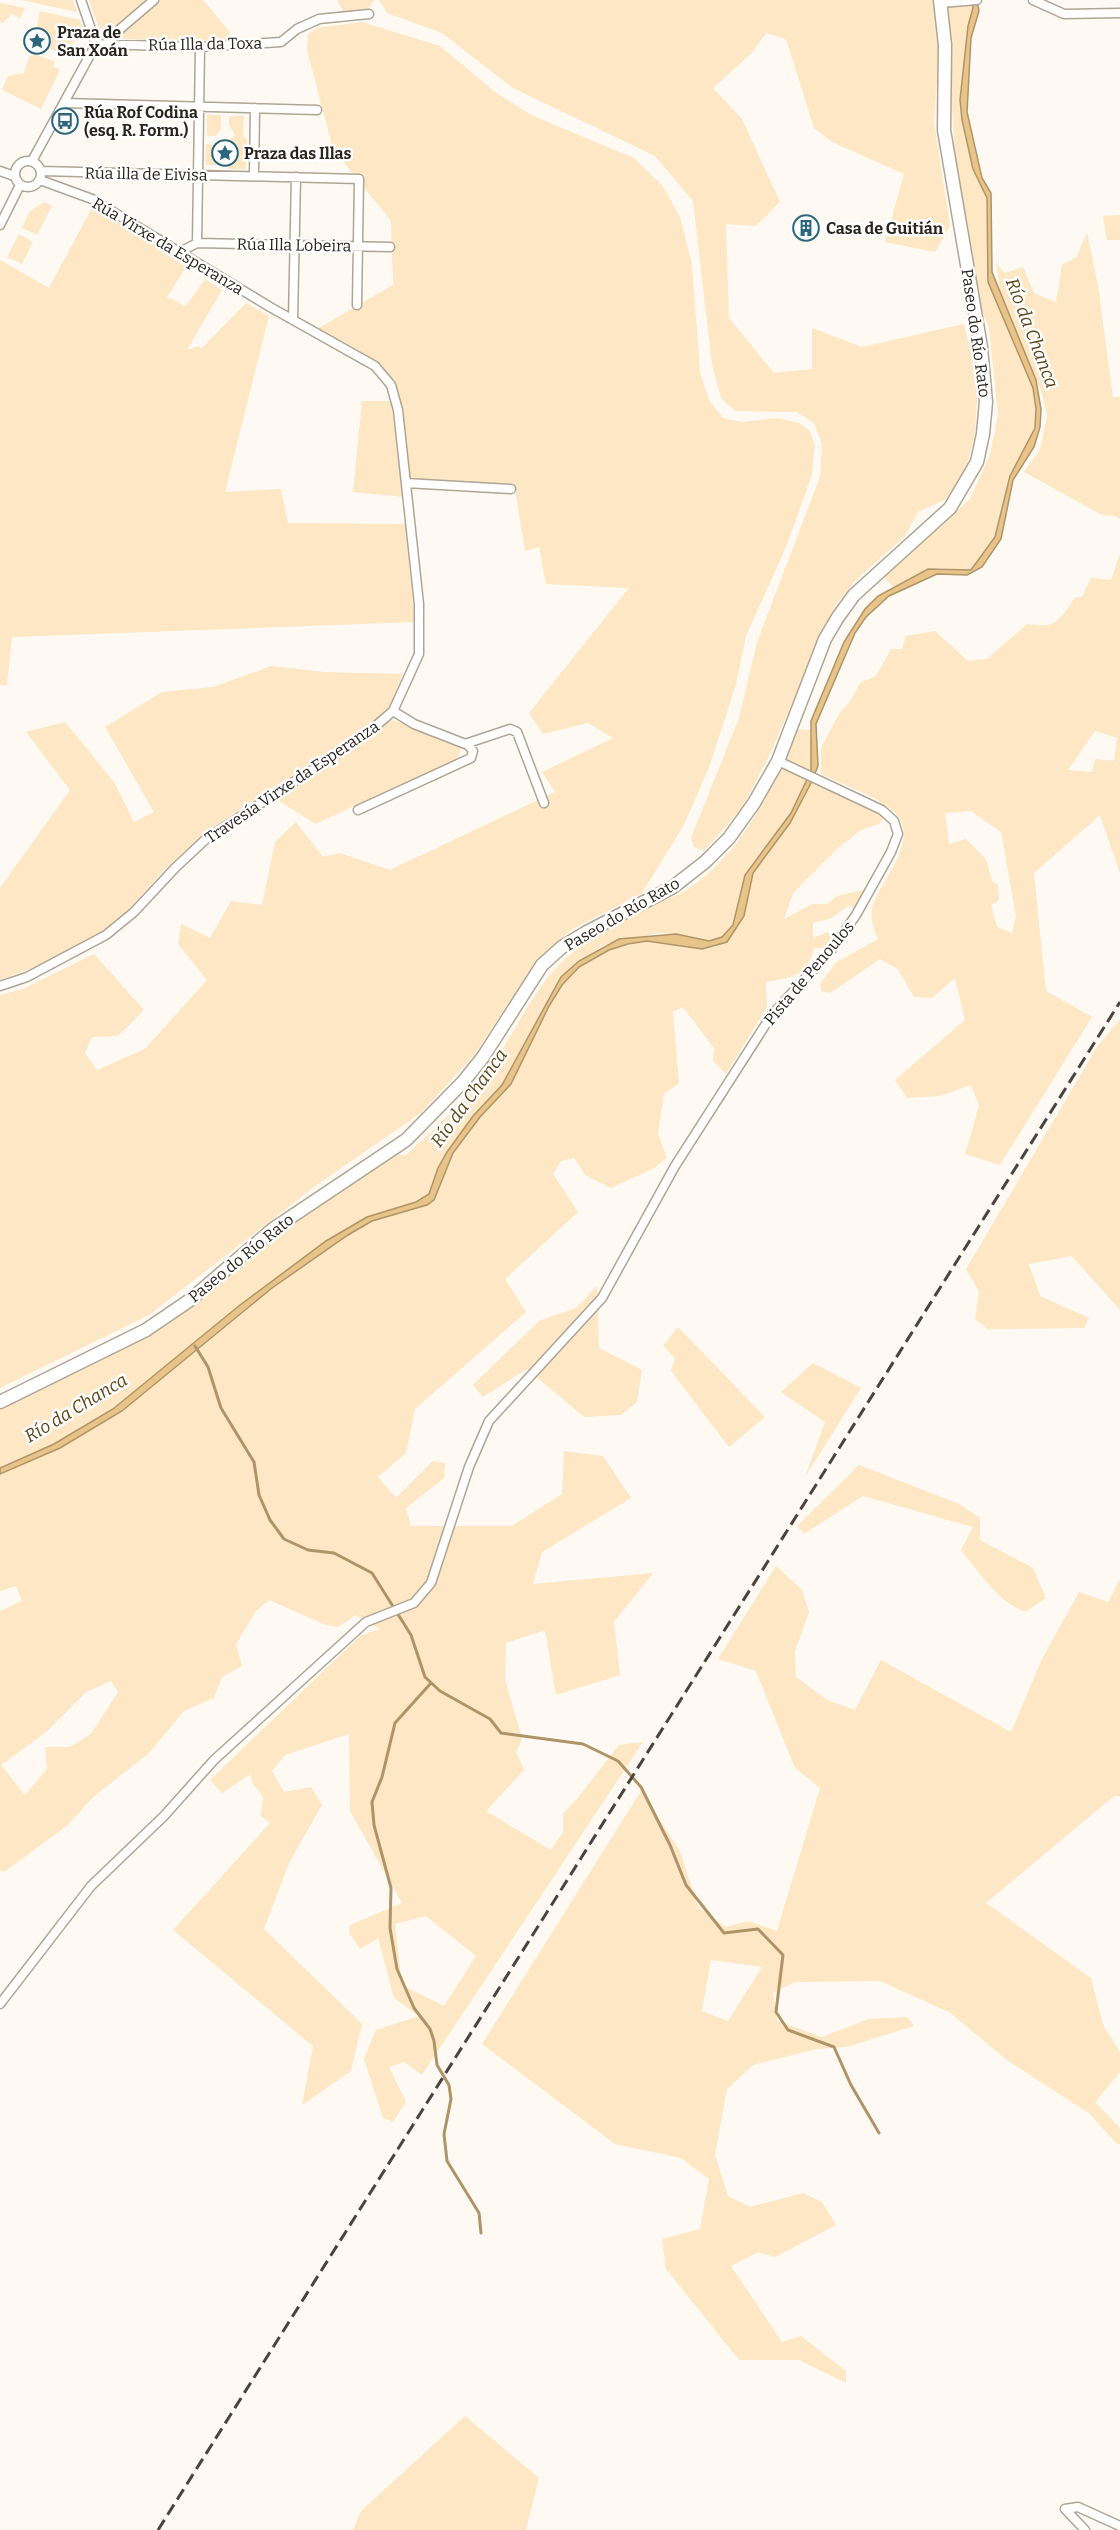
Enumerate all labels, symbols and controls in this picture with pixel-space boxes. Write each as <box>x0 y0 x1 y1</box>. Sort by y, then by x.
place label: Praza de San Xoán <box>57 23 129 60</box>
place icon: Praza de San Xoán <box>22 26 52 56</box>
street label: Rúa Illa da Toxa <box>148 33 263 54</box>
place label: Rúa Rof Codina (esq. R. Form.) <box>84 103 198 140</box>
bus stop icon: Rúa Rof Codina (esq. R. Form.) <box>50 106 80 136</box>
place icon: Praza das Illas <box>210 138 240 168</box>
place label: Praza das Illas <box>244 144 352 163</box>
street label: Rúa illa de Eivisa <box>84 163 208 185</box>
street label: Rúa Virxe da Esperanza <box>89 193 247 299</box>
building icon: Casa de Guitián <box>791 213 821 243</box>
place label: Casa de Guitián <box>826 219 944 238</box>
street label: Rúa Illa Lobeira <box>237 235 352 256</box>
street label: Paseo do Río Rato <box>958 267 994 399</box>
water label: Río da Chanca <box>1001 275 1063 391</box>
street label: Travesía Virxe da Esperanza <box>201 716 383 847</box>
street label: Paseo do Río Rato <box>561 873 683 955</box>
street label: Pista de Penoulos <box>760 917 858 1029</box>
water label: Río da Chanca <box>426 1045 512 1151</box>
street label: Paseo do Río Rato <box>185 1210 297 1306</box>
water label: Río da Chanca <box>21 1369 131 1447</box>

